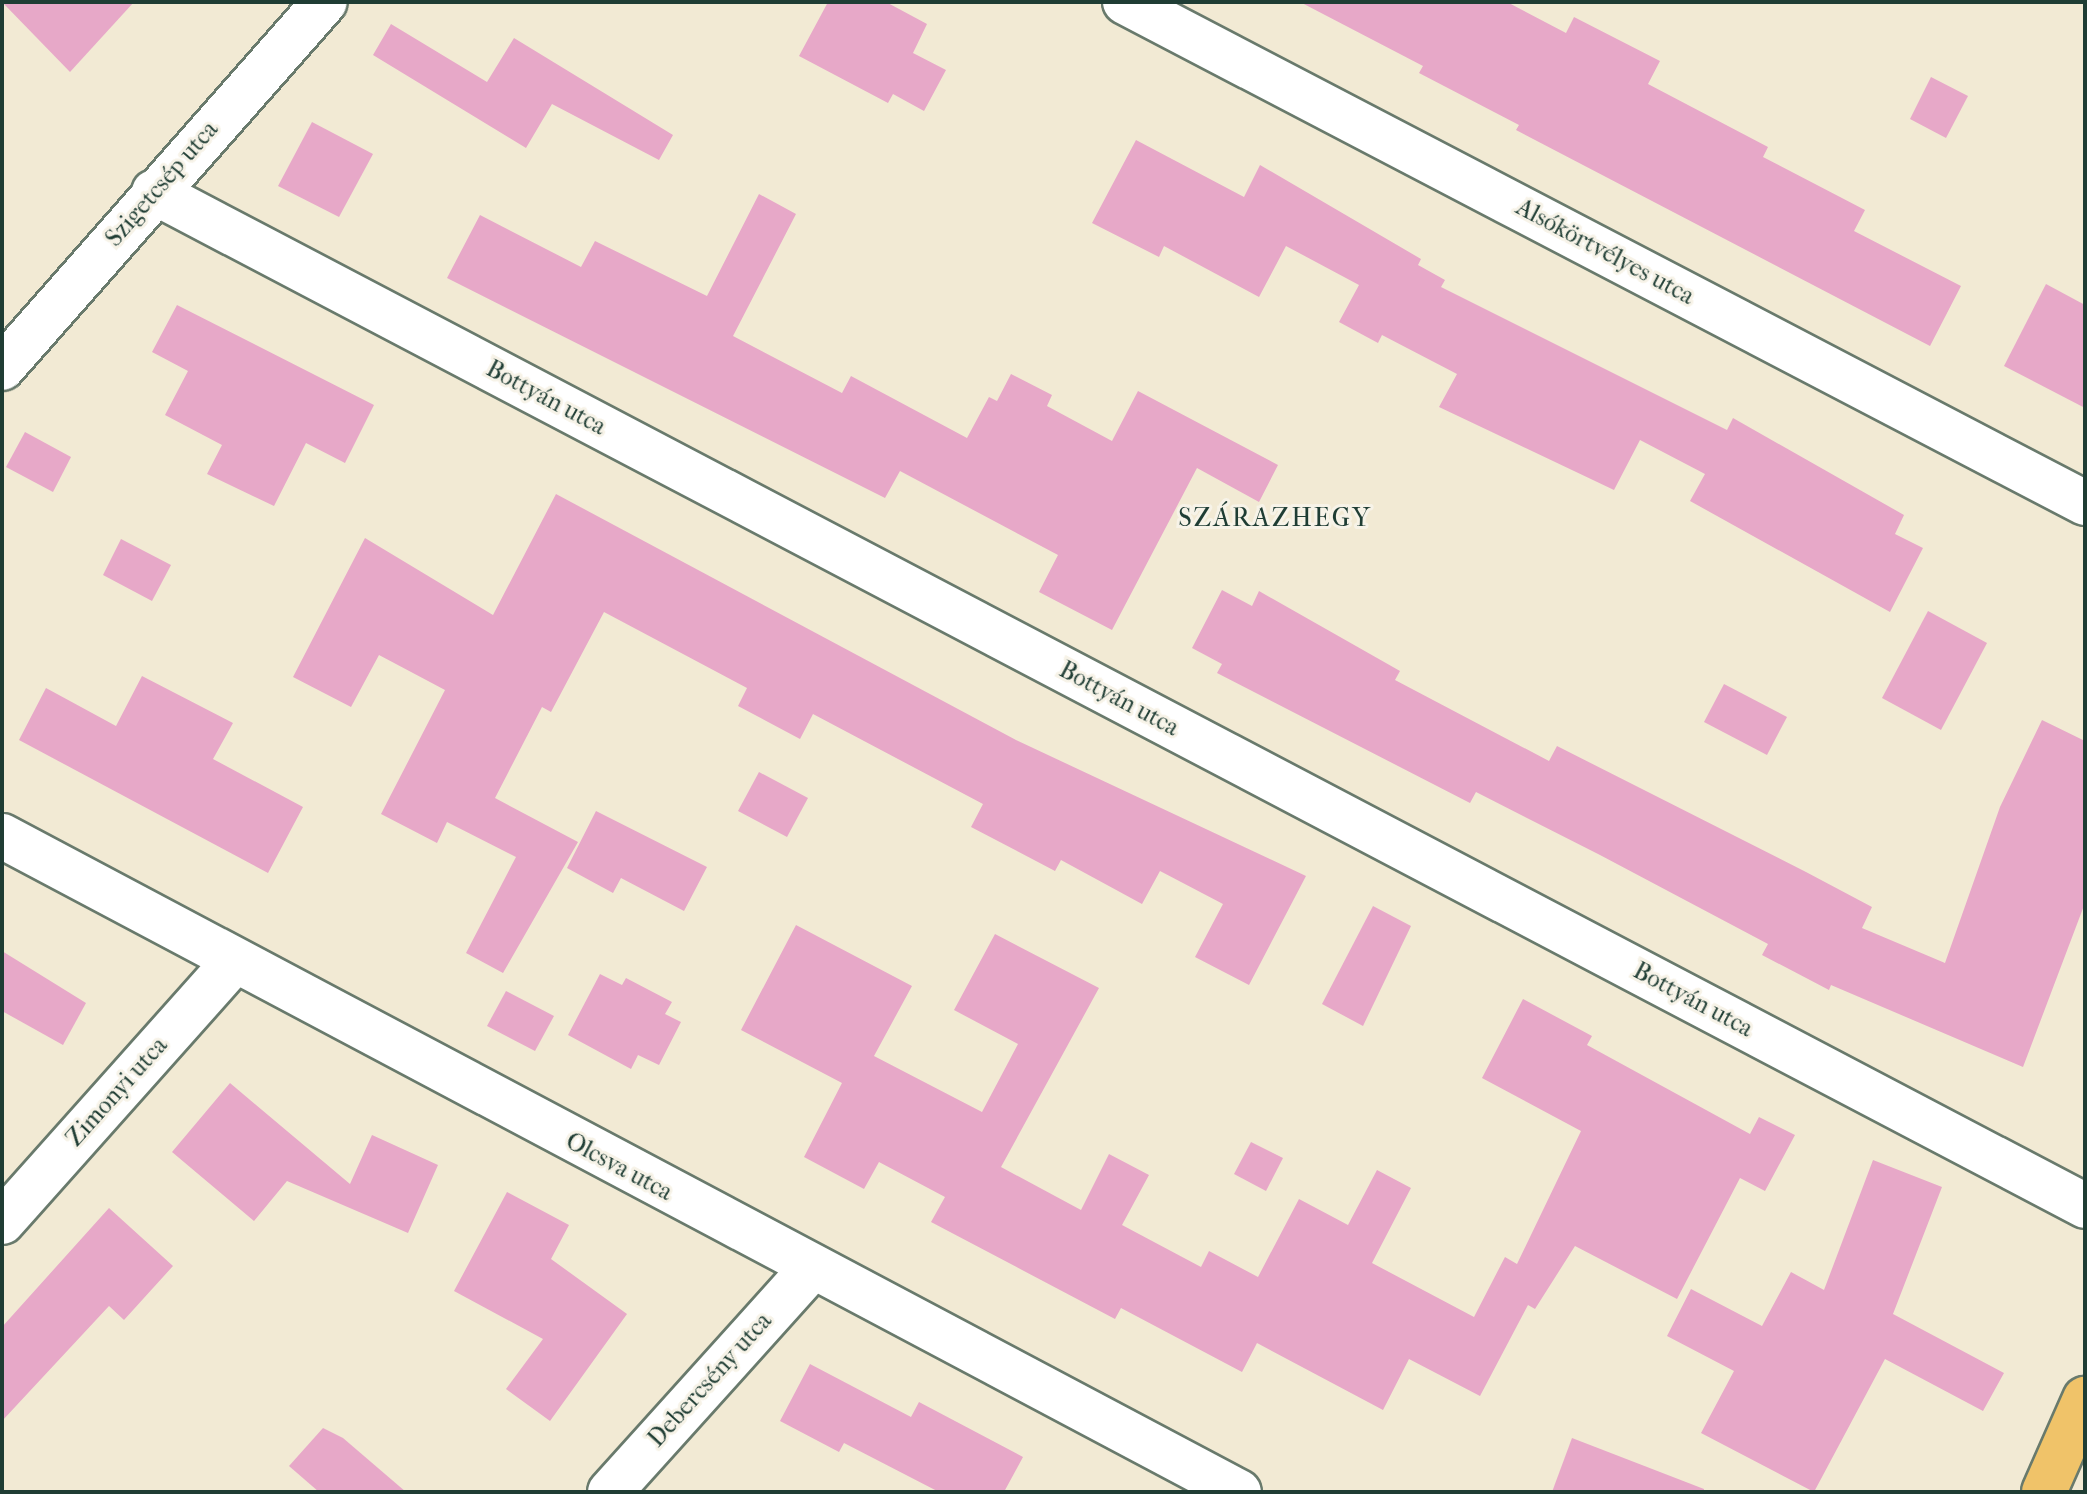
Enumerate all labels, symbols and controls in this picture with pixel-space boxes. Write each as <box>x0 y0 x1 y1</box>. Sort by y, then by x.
street label: Szigetcsép utca <box>100 115 224 253</box>
street label: Alsókörtvélyes utca <box>1511 193 1699 311</box>
street label: Bottyán utca <box>481 354 611 442</box>
district label: SZÁRAZHEGY <box>1178 502 1372 534</box>
street label: Bottyán utca <box>1054 655 1184 743</box>
street label: Bottyán utca <box>1628 956 1758 1044</box>
street label: Zimonyi utca <box>60 1031 174 1153</box>
street label: Olcsva utca <box>561 1127 677 1207</box>
street label: Debercsény utca <box>642 1307 778 1453</box>

